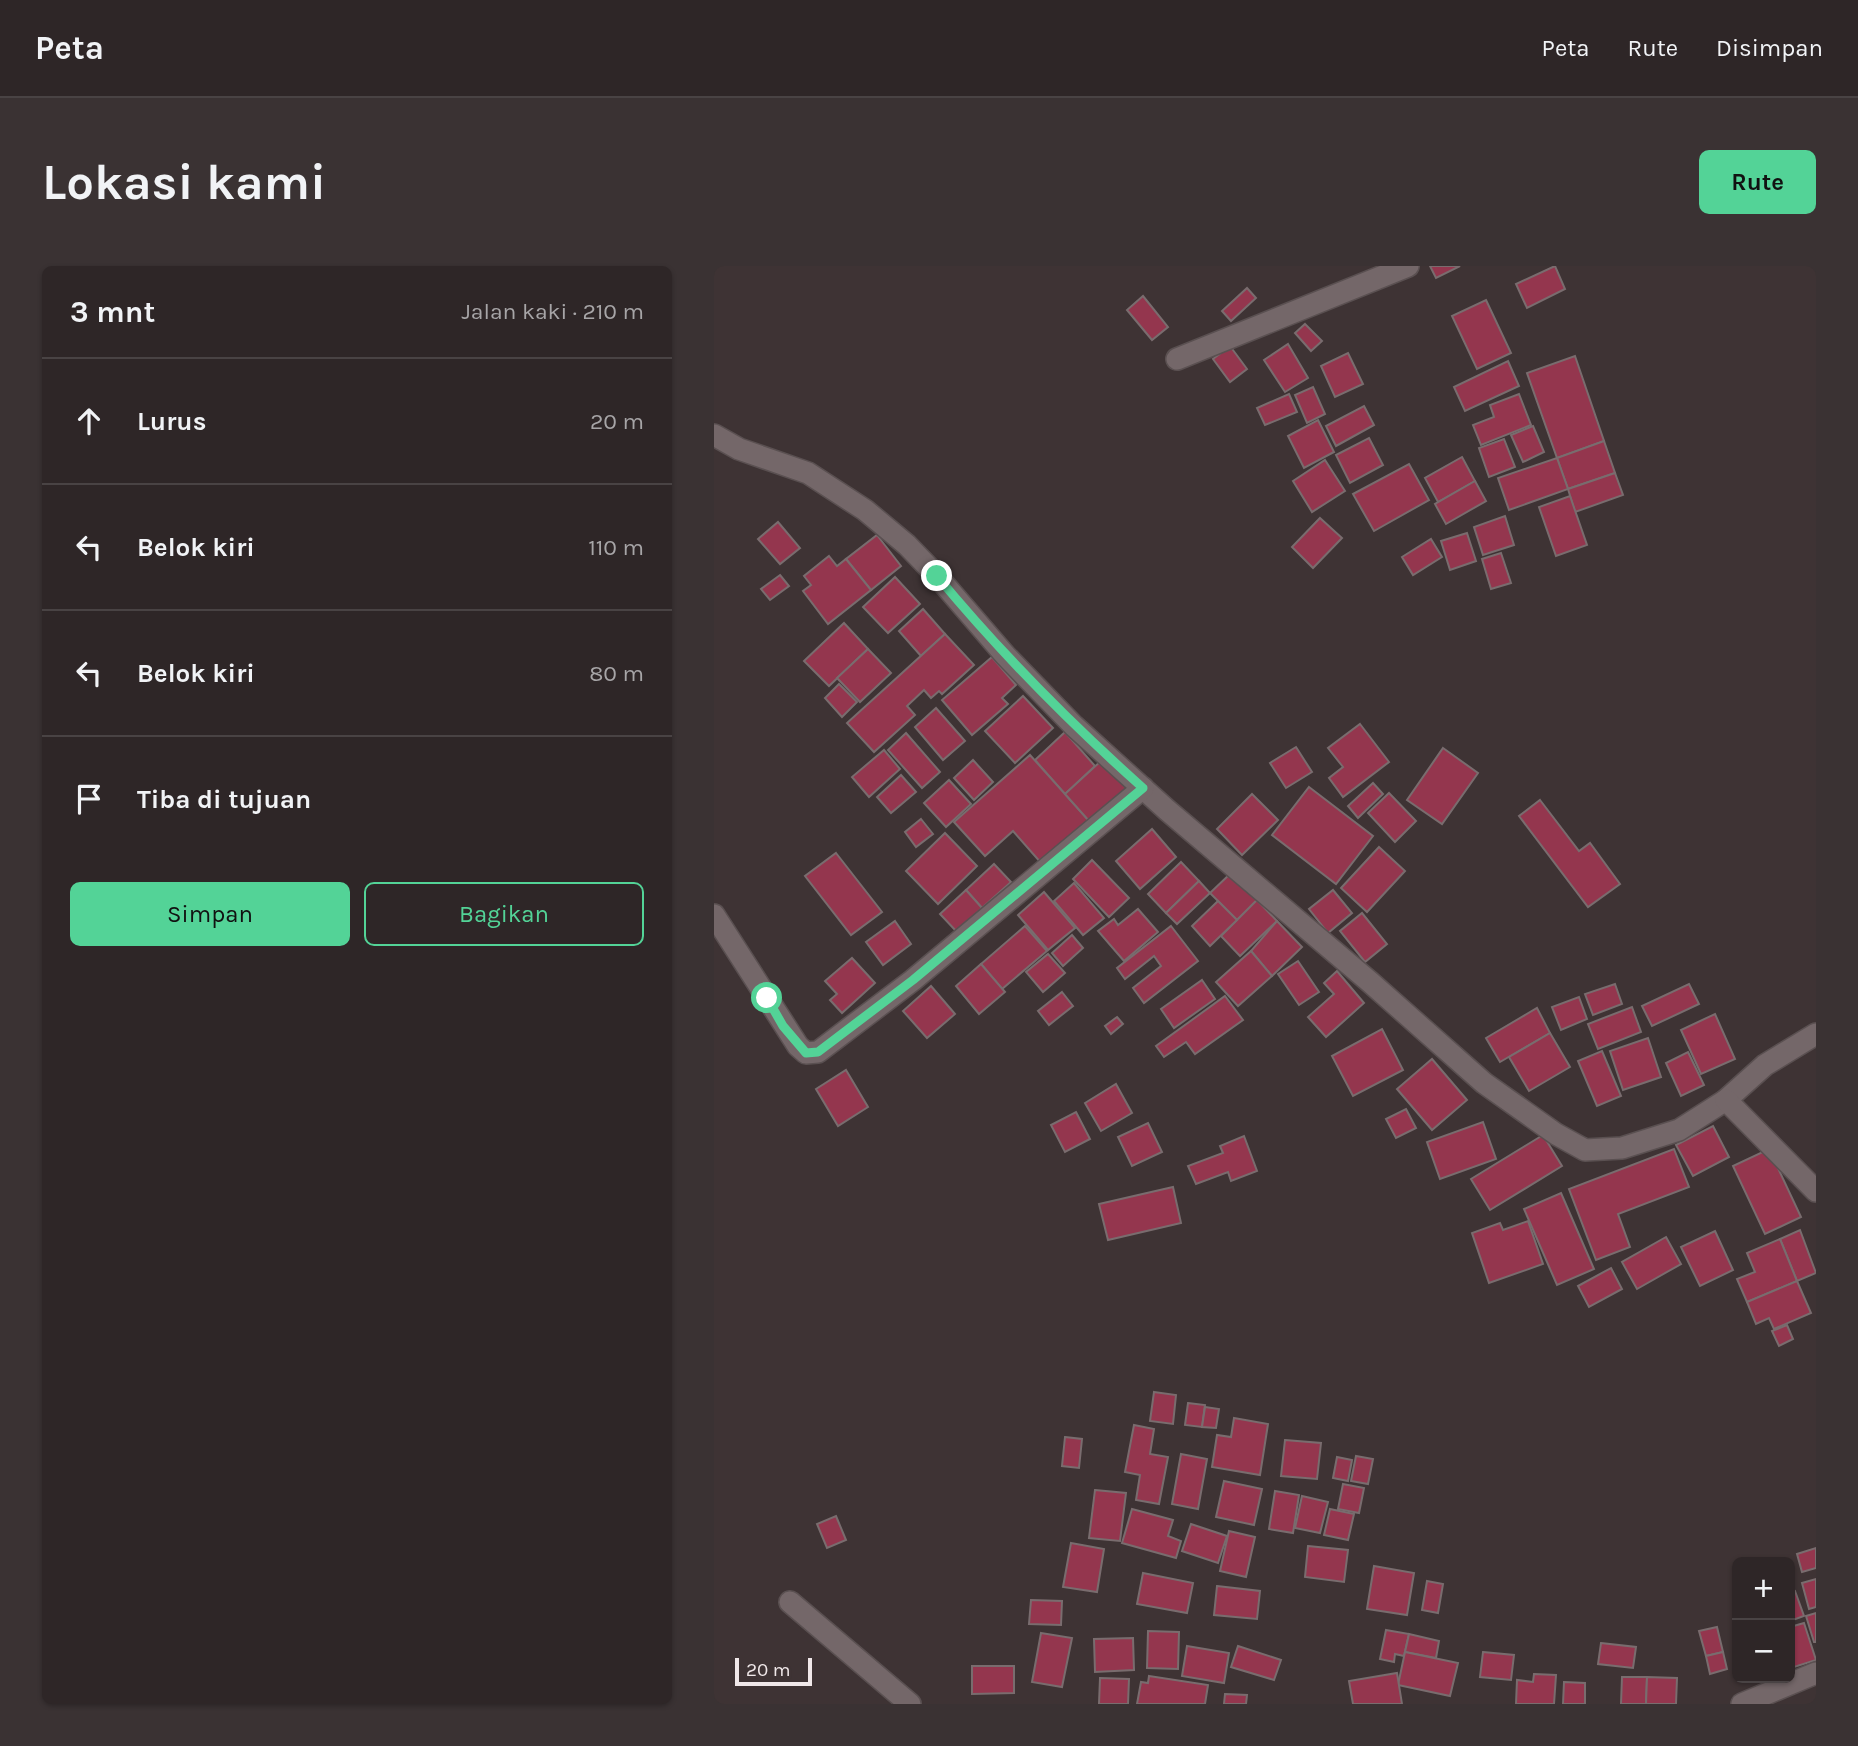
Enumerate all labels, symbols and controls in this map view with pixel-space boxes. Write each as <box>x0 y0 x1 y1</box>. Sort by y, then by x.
text: Peta <box>35 29 104 67</box>
text: Peta <box>1542 34 1589 62</box>
text: Rute <box>1627 34 1678 62</box>
text: Disimpan <box>1716 34 1823 62</box>
button: Rute <box>1699 150 1816 214</box>
text: Lokasi kami <box>42 154 326 211</box>
text: 3 mnt <box>70 294 155 330</box>
text: Jalan kaki · 210 m <box>462 298 644 325</box>
icon: ahead <box>70 402 108 440</box>
text: Lurus <box>137 406 206 437</box>
text: 20 m <box>590 408 644 435</box>
icon: left <box>70 528 108 566</box>
text: Belok kiri <box>137 532 255 563</box>
text: 110 m <box>588 534 644 561</box>
route end <box>921 560 952 591</box>
icon: left <box>70 654 108 692</box>
text: Belok kiri <box>137 658 255 689</box>
text: 80 m <box>589 660 644 687</box>
icon: arrive <box>70 780 108 818</box>
text: Tiba di tujuan <box>137 784 311 815</box>
button: Simpan <box>70 882 350 946</box>
button: Bagikan <box>364 882 644 946</box>
route start <box>751 982 782 1013</box>
map controls <box>1732 1557 1795 1683</box>
button: + <box>1732 1557 1795 1620</box>
button: − <box>1732 1620 1795 1683</box>
scale bar <box>735 1655 812 1687</box>
text: 20 m <box>746 1659 791 1681</box>

